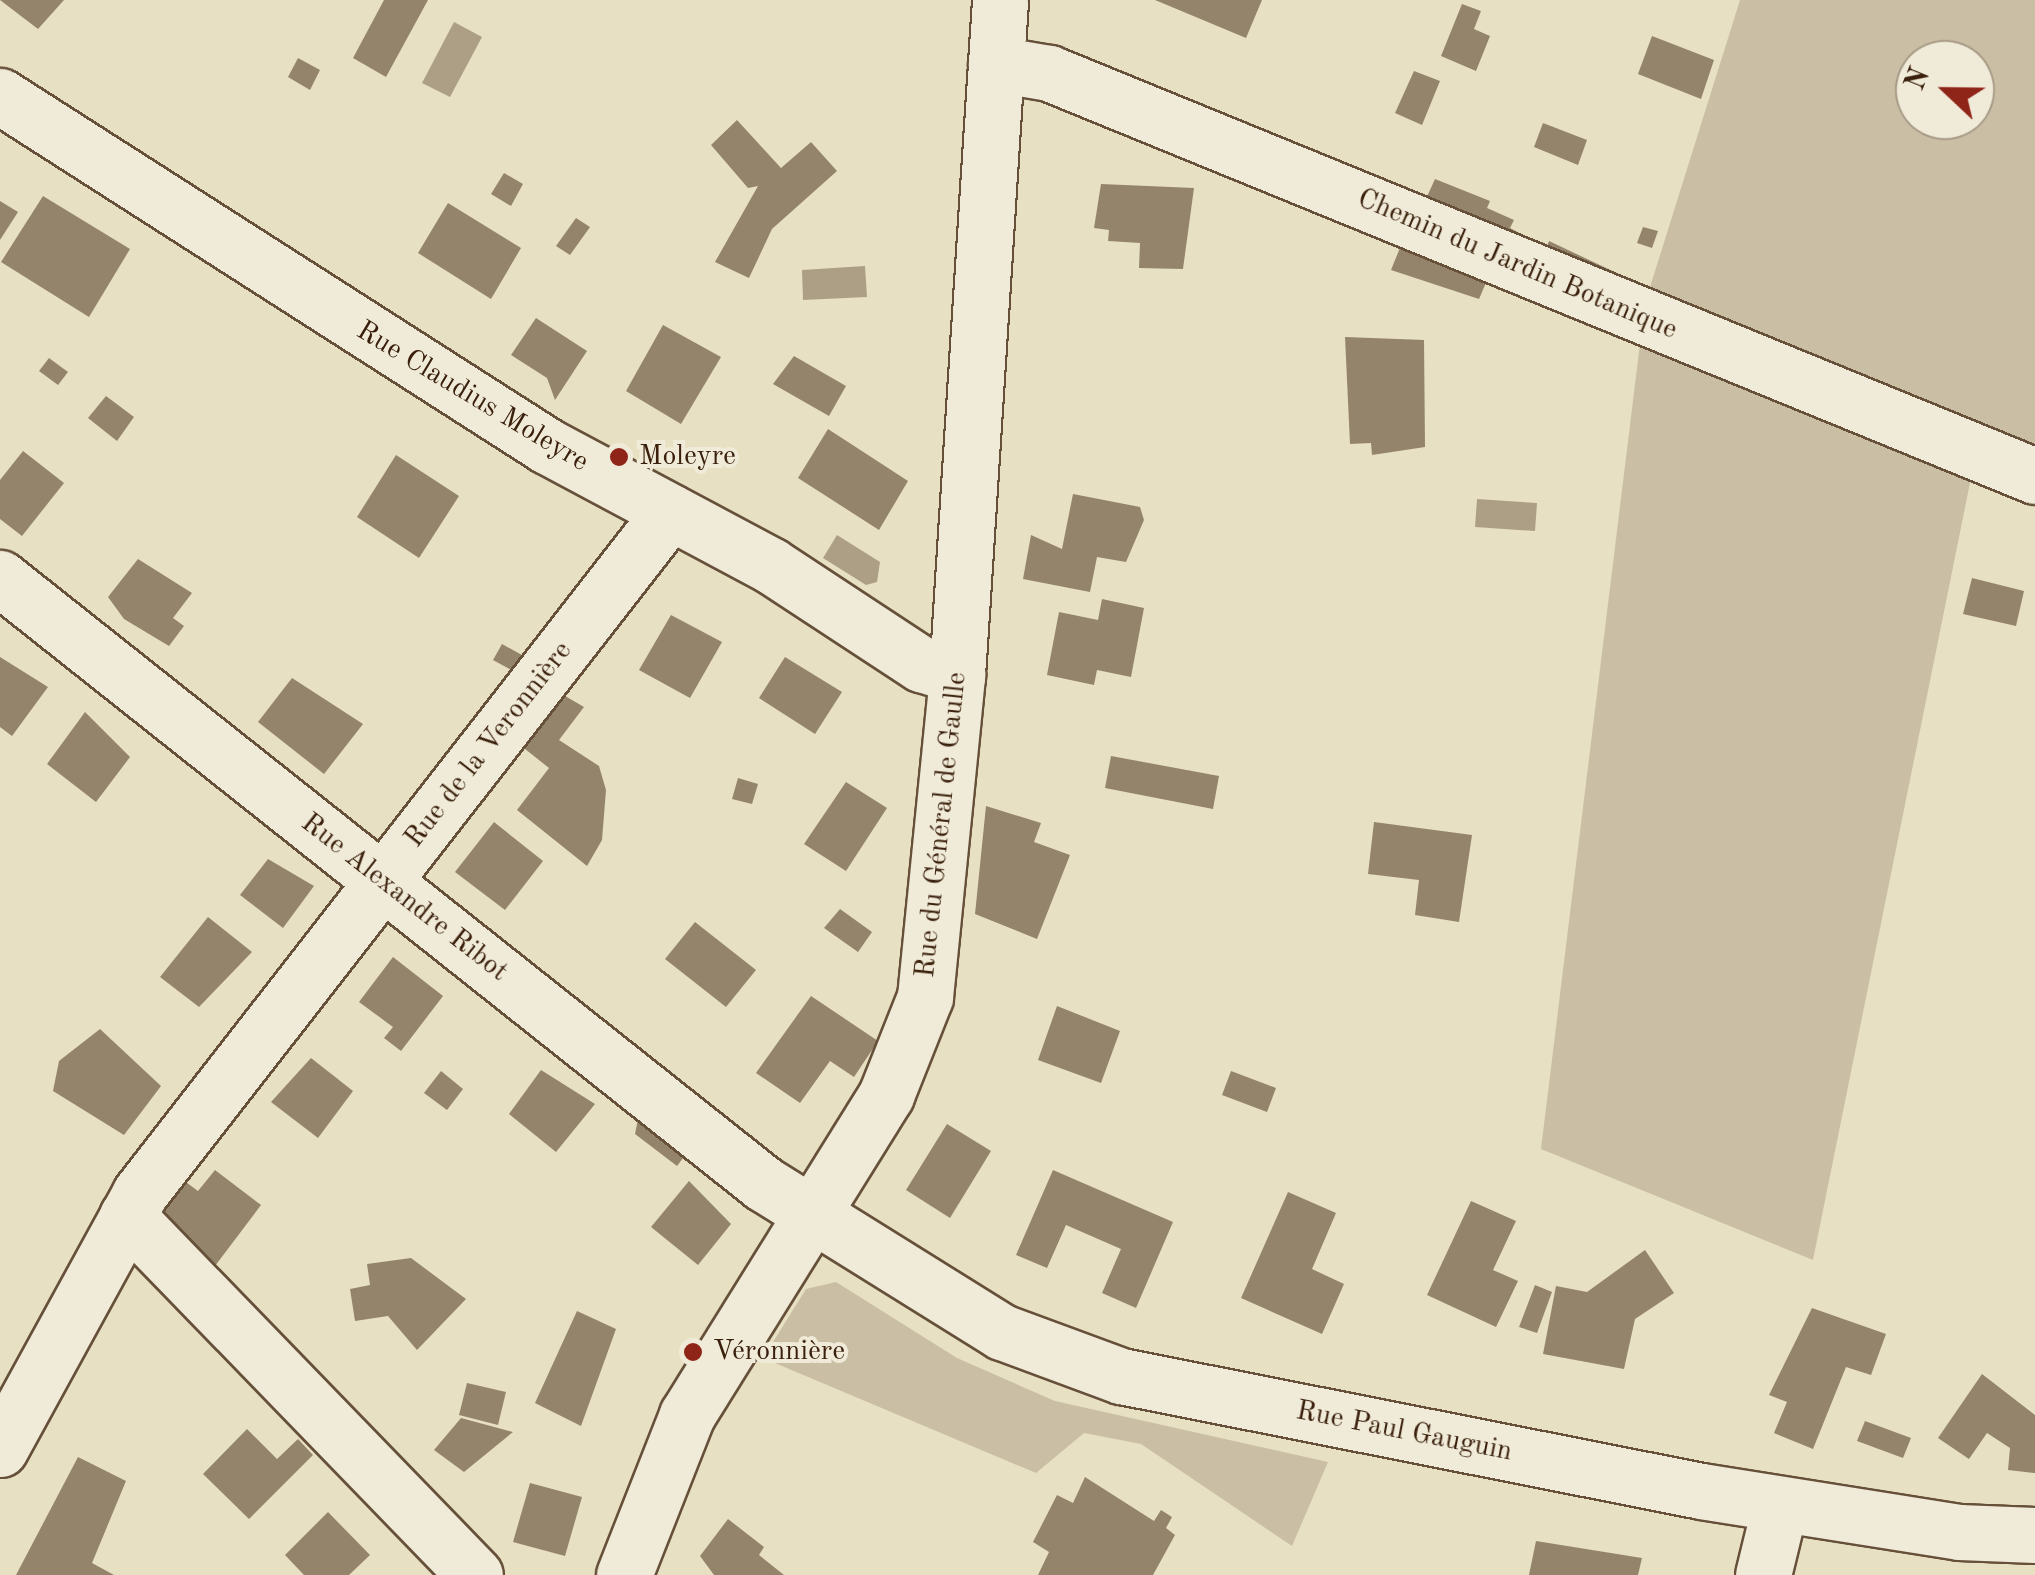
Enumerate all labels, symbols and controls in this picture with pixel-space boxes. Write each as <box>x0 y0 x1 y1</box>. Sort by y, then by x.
north arrow <box>1895 40 1995 140</box>
text: N <box>1902 64 1936 95</box>
street label: Chemin du Jardin Botanique <box>1352 182 1682 348</box>
street label: Rue Claudius Moleyre <box>350 314 594 480</box>
place label: Moleyre <box>639 440 736 474</box>
marker: Moleyre <box>608 446 630 468</box>
street label: Rue de la Veronnière <box>398 635 580 855</box>
street label: Rue du Général de Gaulle <box>909 671 975 979</box>
street label: Rue Alexandre Ribot <box>294 807 514 989</box>
place label: Véronnière <box>713 1335 845 1369</box>
marker: Véronnière <box>682 1341 704 1363</box>
street label: Rue Paul Gauguin <box>1293 1395 1515 1469</box>

